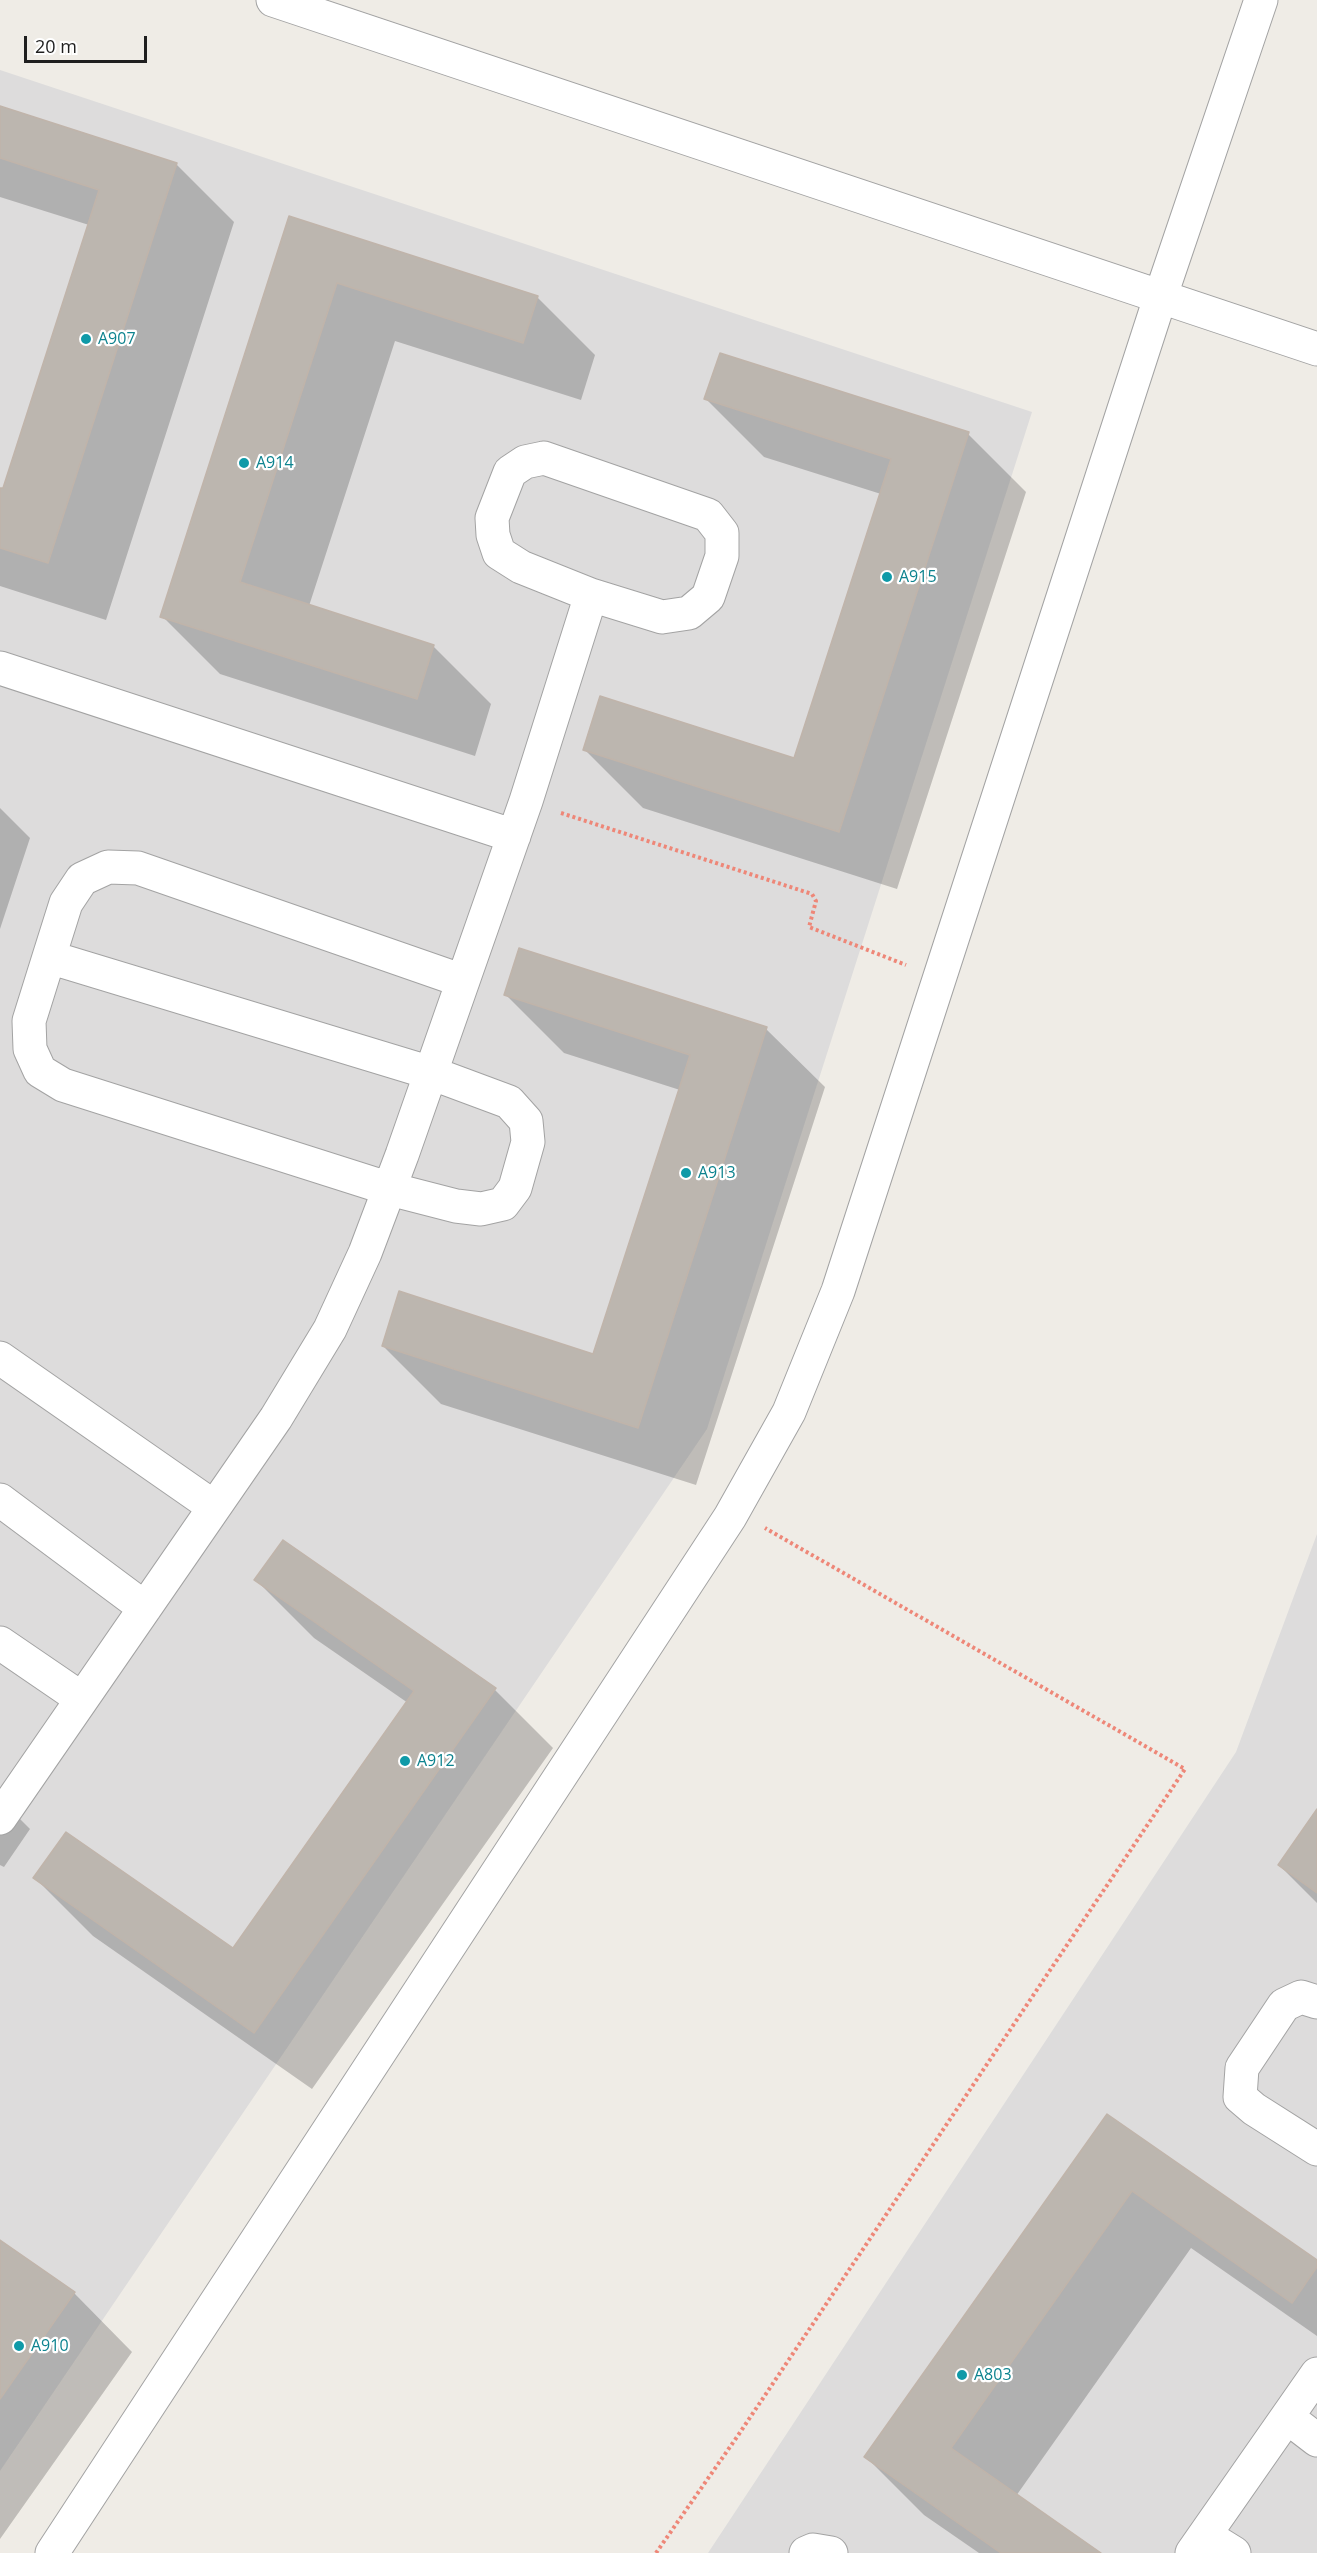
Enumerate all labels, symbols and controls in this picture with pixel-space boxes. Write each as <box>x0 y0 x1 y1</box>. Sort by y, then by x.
scale bar <box>27 24 150 62</box>
text: 20 m <box>35 34 77 58</box>
place label: A907 <box>98 329 136 349</box>
marker: A907 <box>79 332 93 346</box>
place label: A914 <box>256 453 294 473</box>
marker: A914 <box>237 456 251 470</box>
place label: A915 <box>899 567 937 587</box>
marker: A915 <box>880 570 894 584</box>
place label: A913 <box>698 1163 736 1183</box>
marker: A913 <box>679 1166 693 1180</box>
place label: A912 <box>417 1751 455 1771</box>
marker: A912 <box>398 1754 412 1768</box>
place label: A910 <box>31 2336 69 2356</box>
marker: A910 <box>12 2339 26 2353</box>
place label: A803 <box>974 2365 1012 2385</box>
marker: A803 <box>955 2368 969 2382</box>

